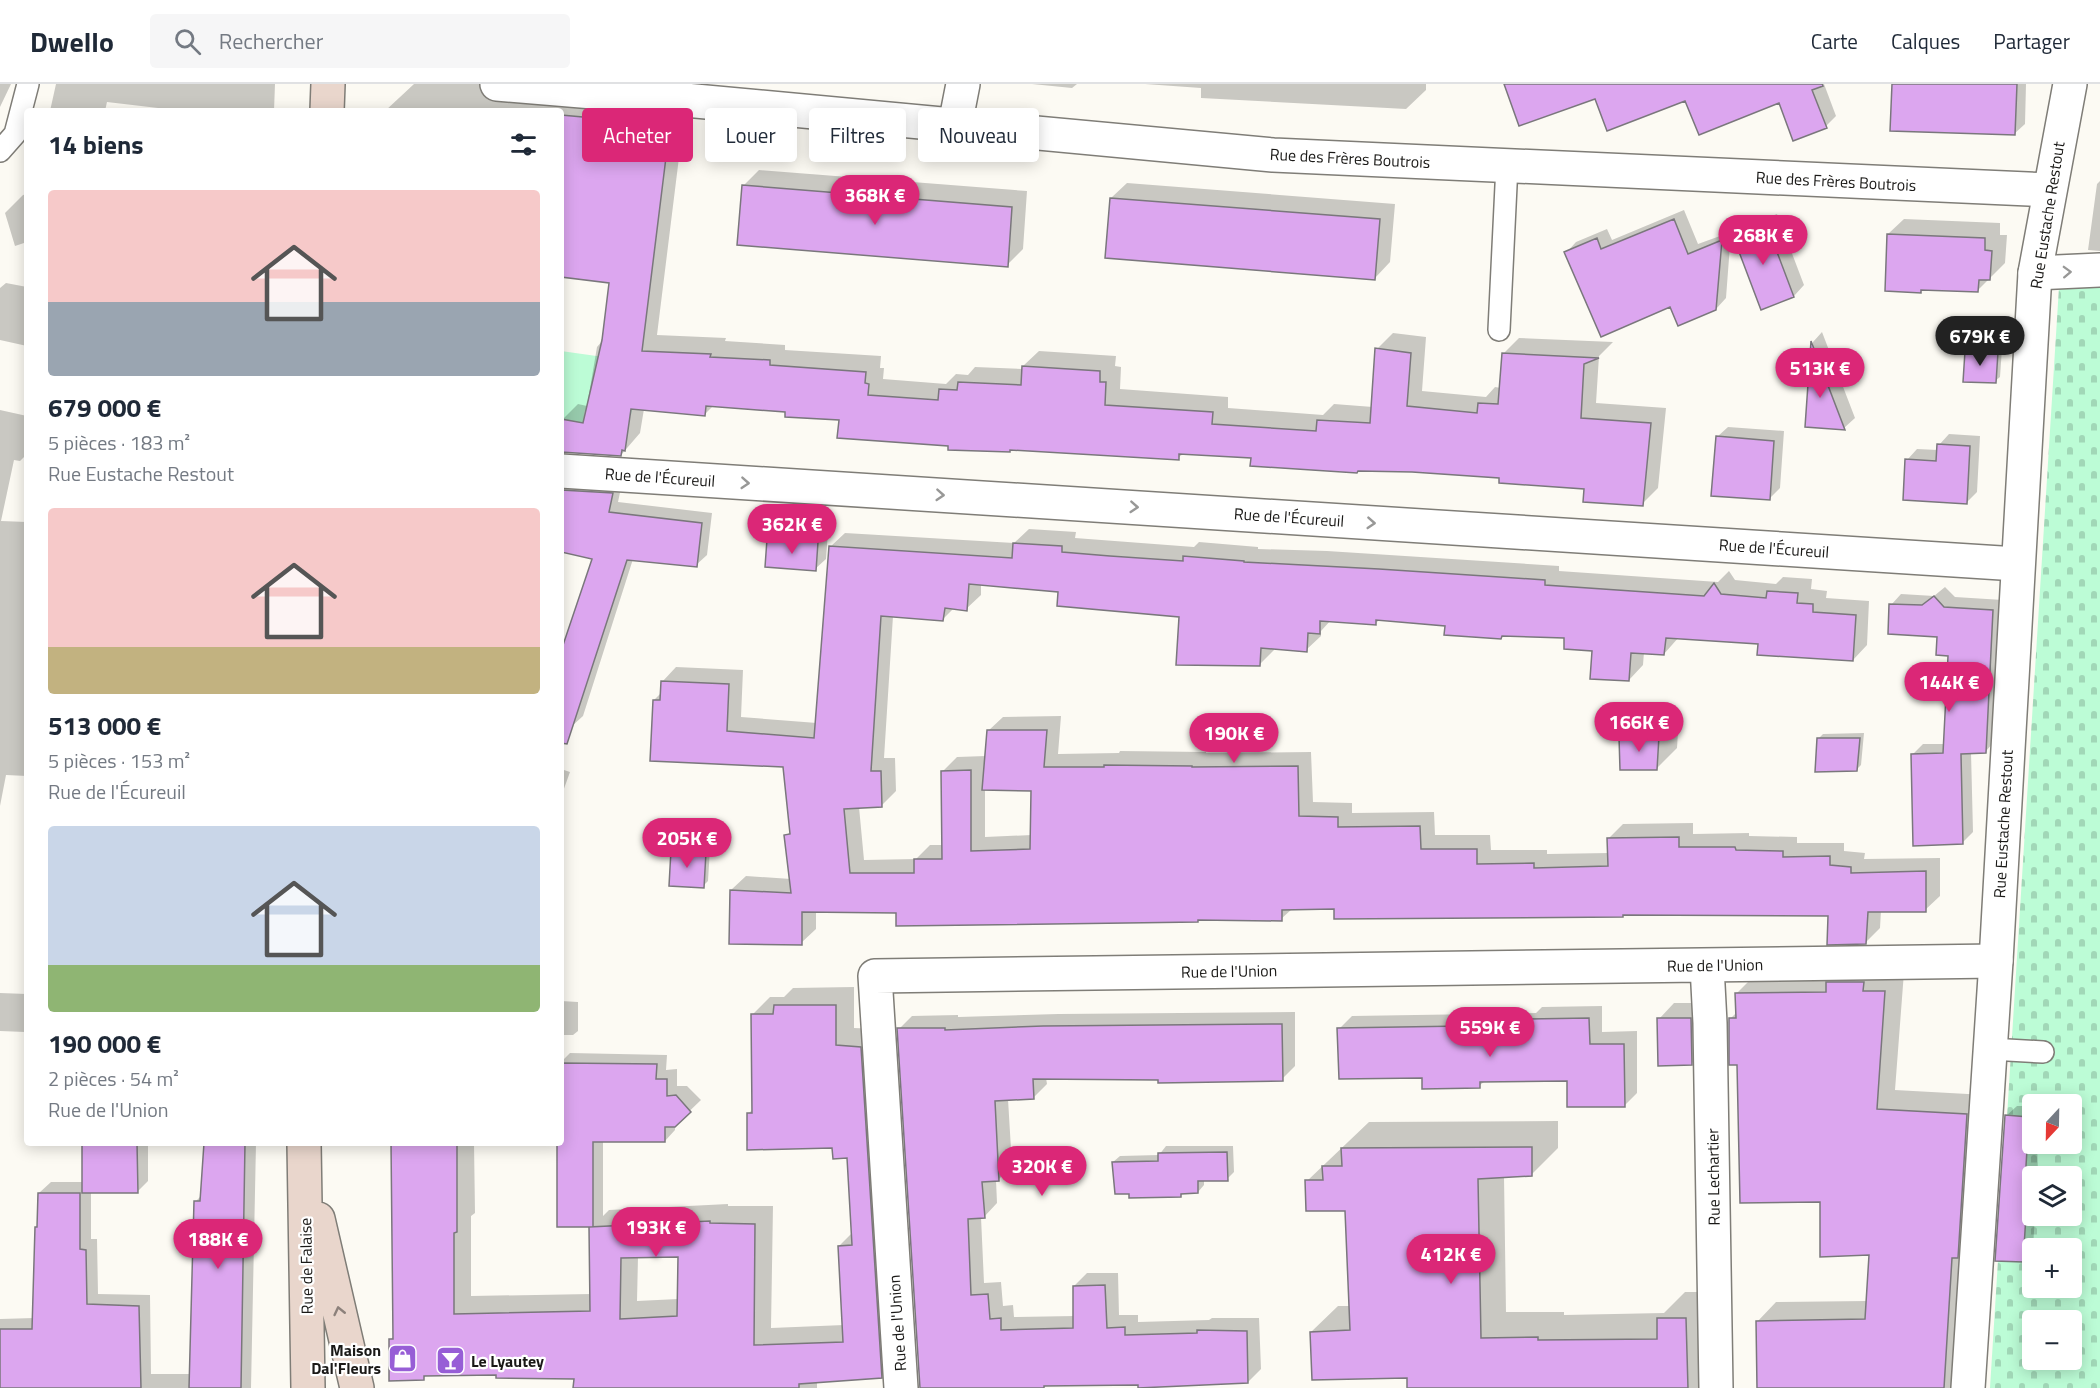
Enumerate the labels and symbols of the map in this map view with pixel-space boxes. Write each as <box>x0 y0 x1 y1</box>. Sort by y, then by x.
street label: Rue Eustache Restout <box>2024 139 2071 290</box>
street label: Rue des Frères Boutrois <box>1269 142 1431 174</box>
street label: Rue des Frères Boutrois <box>1755 165 1917 197</box>
pin: 368K € <box>826 175 924 226</box>
pin: 268K € <box>1714 215 1812 266</box>
one-way arrow <box>2063 265 2072 278</box>
pin: 679K € <box>1931 316 2029 367</box>
pin: 513K € <box>1771 348 1869 399</box>
street label: Rue de l'Écureuil <box>604 461 716 493</box>
one-way arrow <box>741 476 750 489</box>
one-way arrow <box>935 488 944 501</box>
one-way arrow <box>1130 501 1139 514</box>
street label: Rue de l'Écureuil <box>1233 501 1345 533</box>
pin: 362K € <box>743 504 841 555</box>
one-way arrow <box>1366 516 1375 529</box>
street label: Rue de l'Écureuil <box>1718 532 1830 564</box>
pin: 144K € <box>1900 662 1998 713</box>
pin: 166K € <box>1590 702 1688 753</box>
pin: 190K € <box>1185 713 1283 764</box>
street label: Rue Eustache Restout <box>1987 749 2019 899</box>
pin: 205K € <box>638 818 736 869</box>
street label: Rue de l'Union <box>1667 952 1763 978</box>
street label: Rue de l'Union <box>1181 958 1277 984</box>
pin: 559K € <box>1441 1007 1539 1058</box>
north arrow <box>2022 1094 2082 1154</box>
street label: Rue Lechartier <box>1700 1128 1726 1226</box>
pin: 320K € <box>993 1146 1091 1197</box>
pin: 193K € <box>607 1207 705 1258</box>
street label: Rue de Falaise <box>293 1217 319 1315</box>
pin: 188K € <box>169 1219 267 1270</box>
pin: 412K € <box>1402 1234 1500 1285</box>
street label: Rue de l'Union <box>882 1274 912 1372</box>
one-way arrow <box>334 1306 347 1316</box>
place label: Maison Dal'Fleurs <box>311 1338 381 1380</box>
shop icon: Maison Dal'Fleurs <box>386 1343 418 1375</box>
bar icon: Le Lyautey <box>434 1345 466 1377</box>
place label: Le Lyautey <box>471 1349 544 1373</box>

